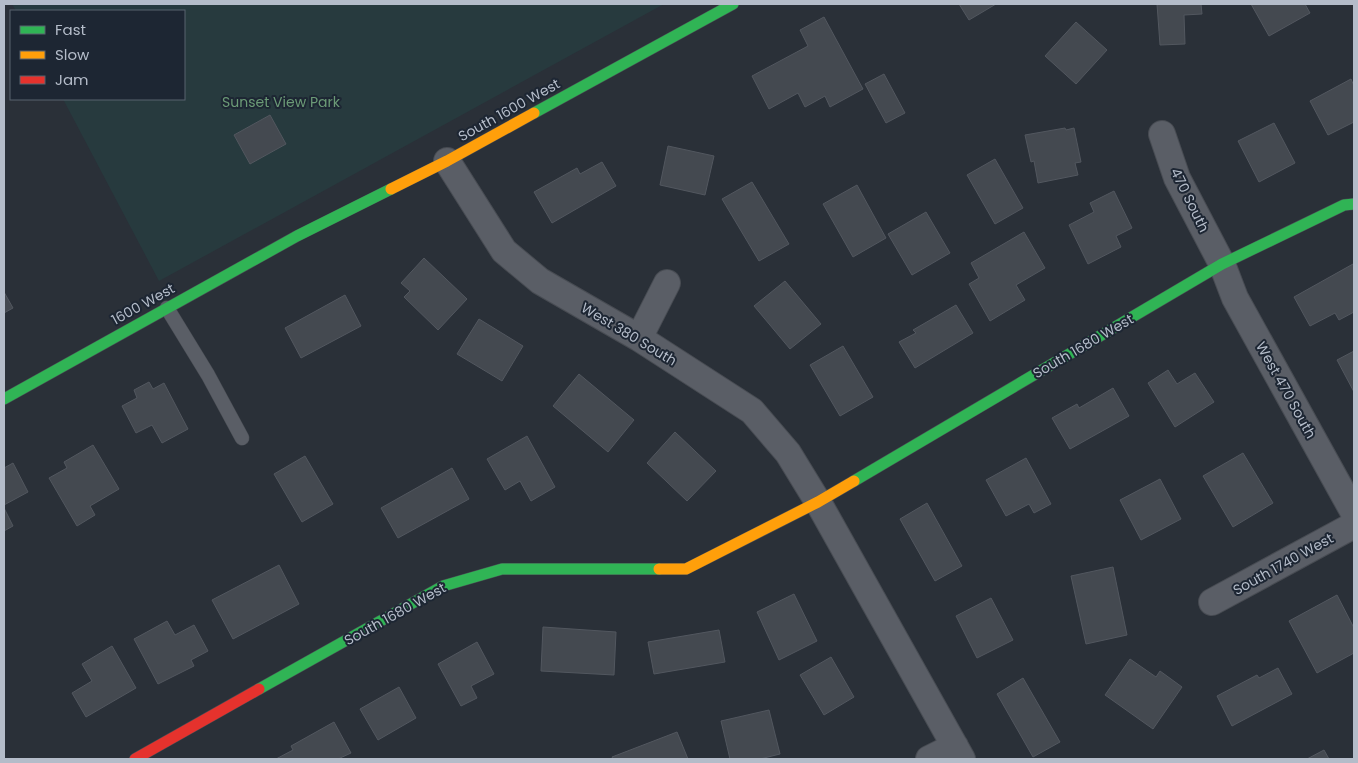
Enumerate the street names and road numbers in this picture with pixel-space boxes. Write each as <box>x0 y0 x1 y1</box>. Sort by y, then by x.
street label: South 1600 West <box>455 74 563 146</box>
street label: 470 South <box>1166 165 1214 235</box>
street label: 1600 West <box>108 278 178 330</box>
street label: West 380 South <box>577 298 681 370</box>
street label: South 1680 West <box>1029 309 1137 383</box>
street label: West 470 South <box>1251 338 1321 442</box>
street label: South 1740 West <box>1229 528 1337 600</box>
street label: South 1680 West <box>341 578 449 650</box>

